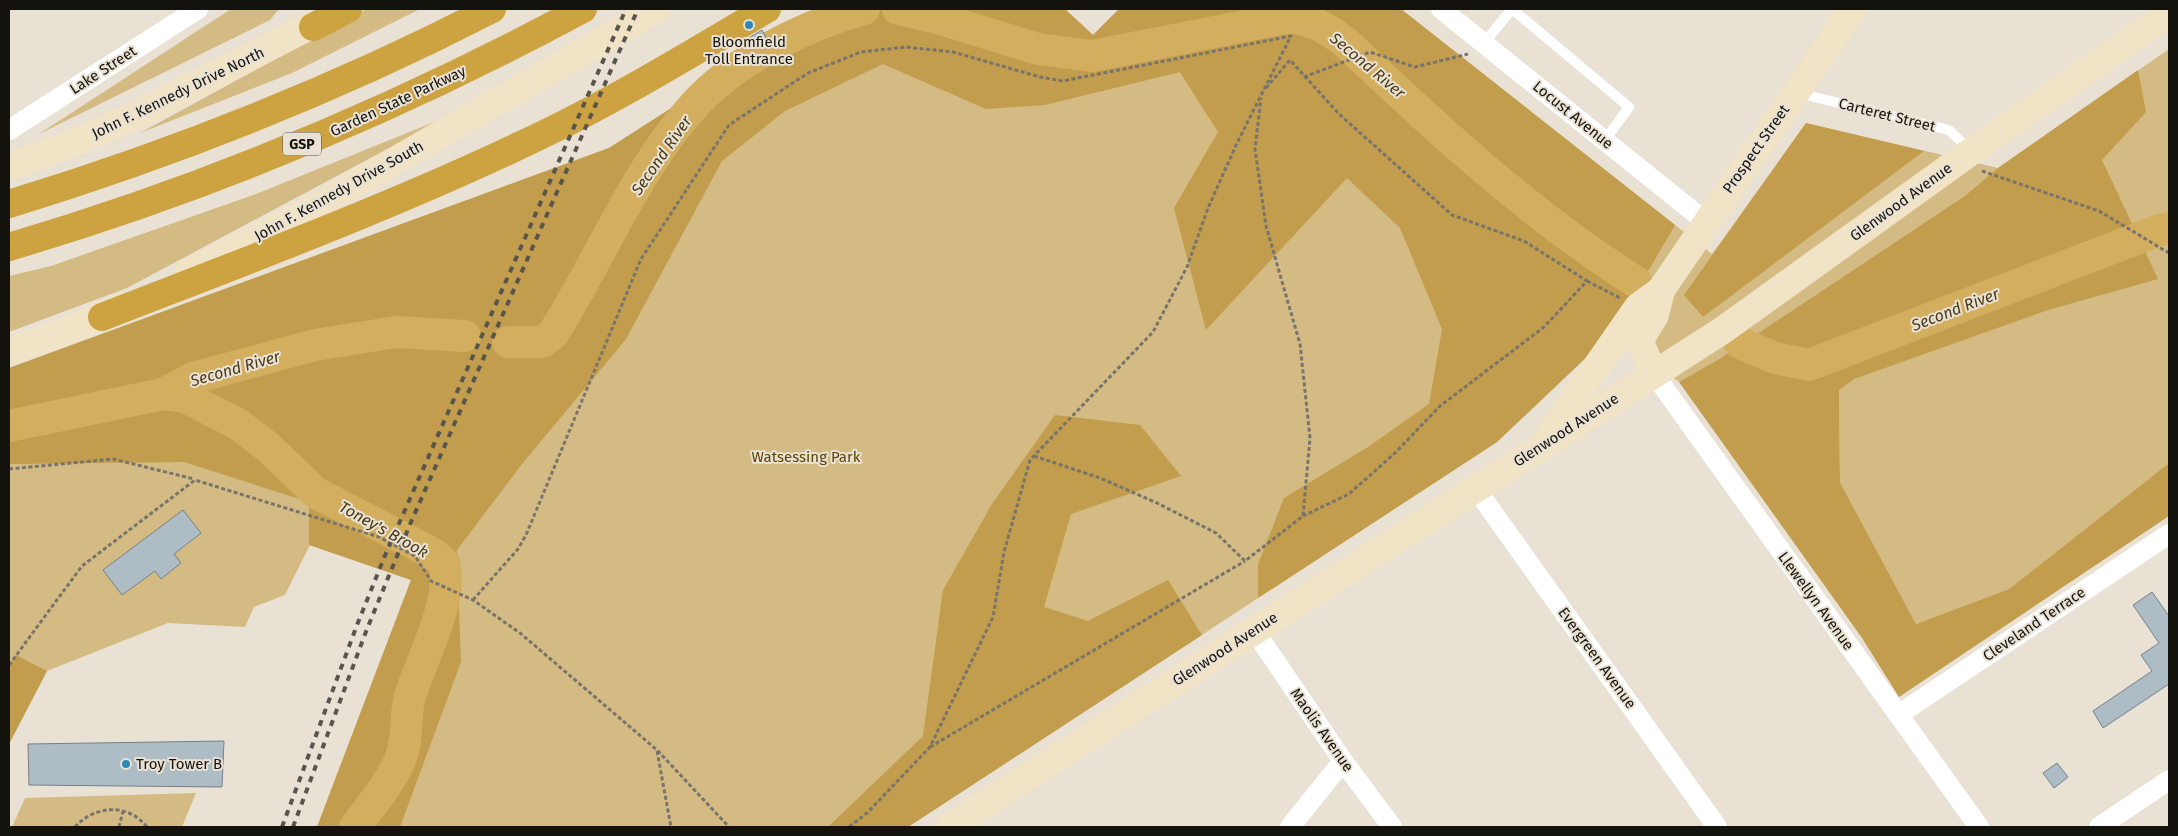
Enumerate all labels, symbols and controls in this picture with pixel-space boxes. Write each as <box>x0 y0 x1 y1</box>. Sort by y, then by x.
marker: Bloomfield Toll Entrance <box>743 19 755 31</box>
water label: Second River <box>1325 28 1410 103</box>
place label: Bloomfield Toll Entrance <box>705 33 793 68</box>
street label: Lake Street <box>66 41 140 98</box>
street label: John F. Kennedy Drive North <box>89 43 267 143</box>
street label: Garden State Parkway <box>327 61 469 140</box>
street label: Locust Avenue <box>1529 77 1617 153</box>
street label: Carteret Street <box>1837 94 1938 136</box>
street label: Prospect Street <box>1719 101 1793 197</box>
water label: Second River <box>627 111 696 199</box>
road number: GSP <box>283 132 321 156</box>
street label: John F. Kennedy Drive South <box>251 137 427 245</box>
street label: Glenwood Avenue <box>1846 159 1956 245</box>
water label: Second River <box>1908 284 2002 335</box>
water label: Second River <box>187 346 283 391</box>
street label: Glenwood Avenue <box>1510 389 1622 471</box>
park label: Watsessing Park <box>752 448 861 466</box>
water label: Toney's Brook <box>336 497 432 562</box>
street label: Llewellyn Avenue <box>1774 548 1858 654</box>
street label: Cleveland Terrace <box>1979 583 2089 665</box>
street label: Evergreen Avenue <box>1554 604 1640 712</box>
street label: Glenwood Avenue <box>1169 608 1281 690</box>
street label: Maolis Avenue <box>1287 685 1357 775</box>
place label: Troy Tower B <box>136 755 222 773</box>
marker: Troy Tower B <box>120 758 132 770</box>

